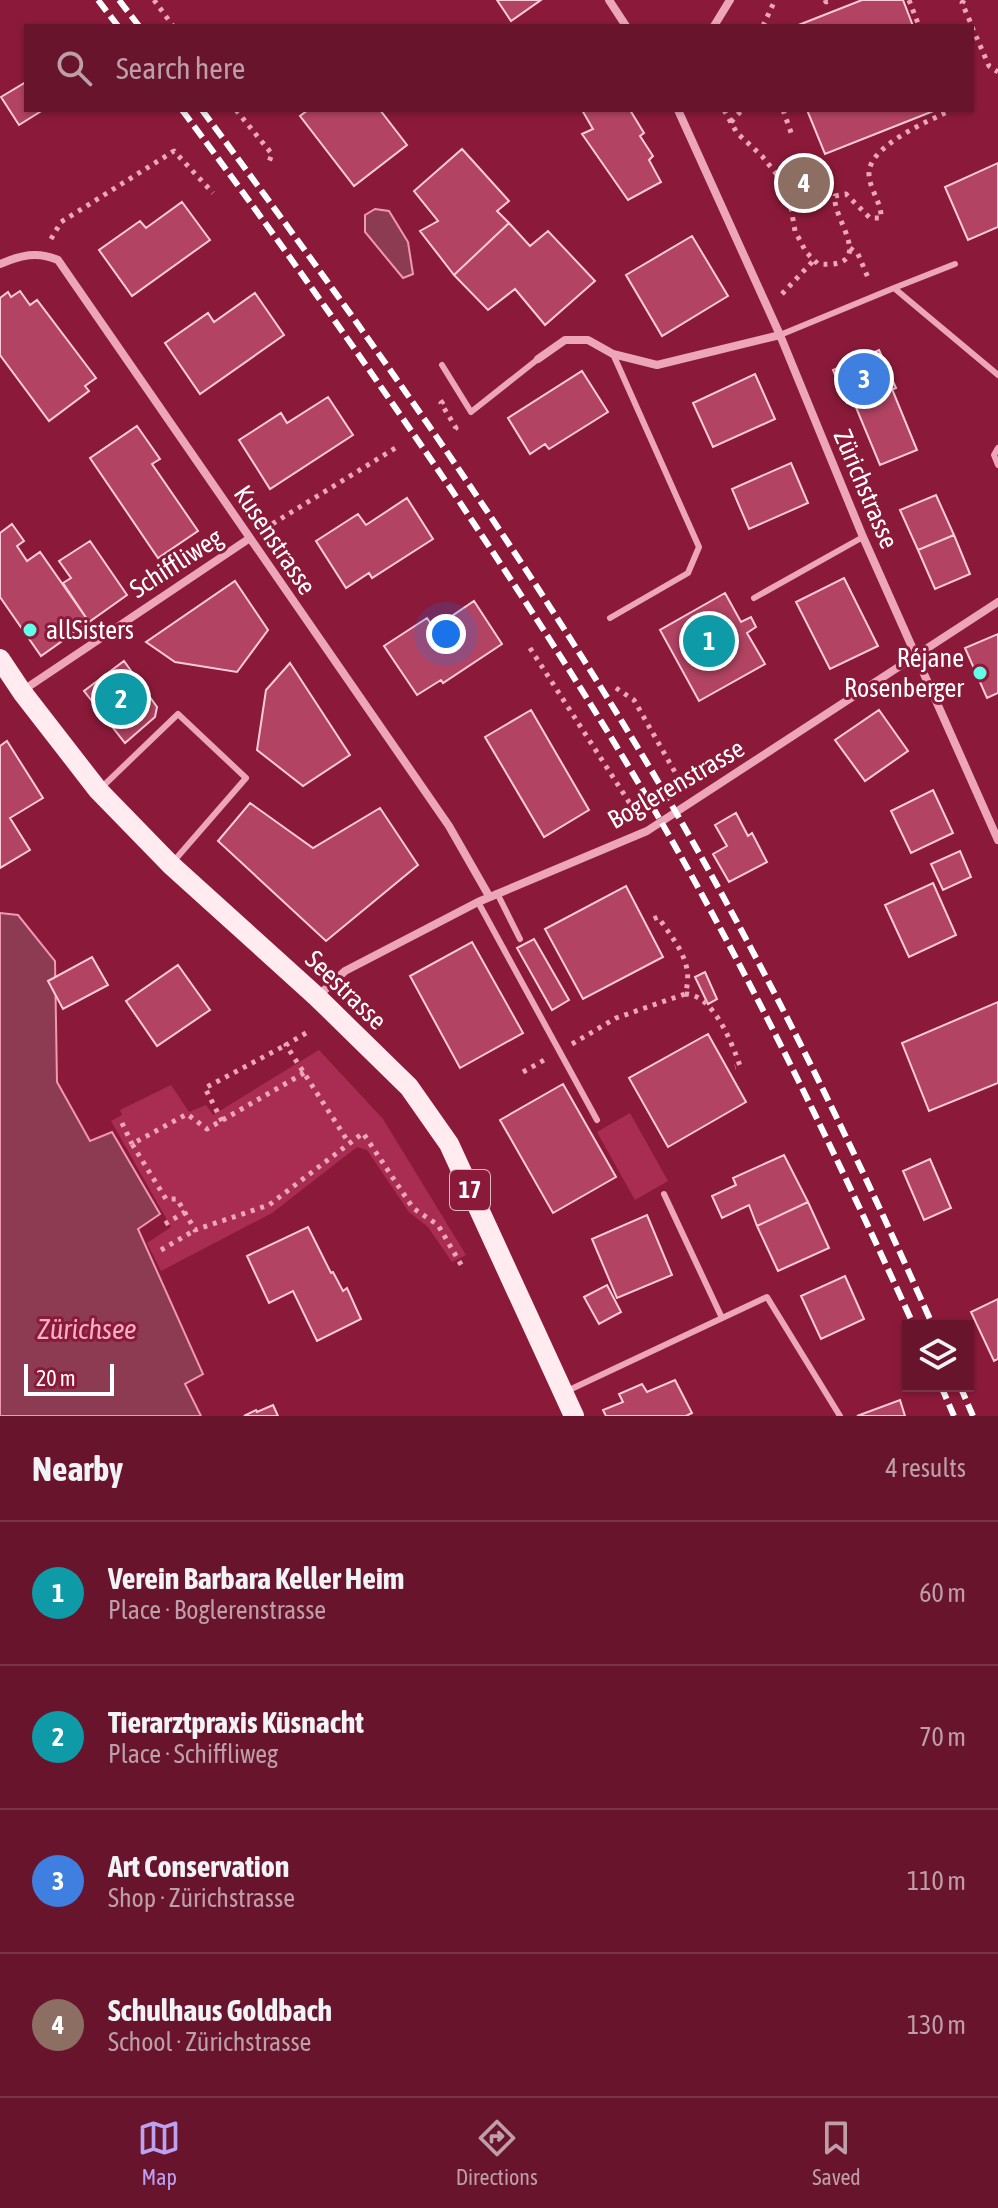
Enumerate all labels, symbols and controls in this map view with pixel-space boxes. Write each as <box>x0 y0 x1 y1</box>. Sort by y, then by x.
search box <box>24 24 974 112</box>
icon: search <box>52 46 96 90</box>
text: Search here <box>116 51 245 85</box>
pin: 4 <box>778 153 830 213</box>
pin: 3 <box>838 349 890 409</box>
street label: Zürichstrasse <box>828 425 904 553</box>
street label: Kusenstrasse <box>228 480 322 600</box>
street label: Schiffliweg <box>124 522 229 604</box>
pin: 1 <box>683 611 735 671</box>
your location <box>426 614 466 654</box>
place label: allSisters <box>46 615 134 645</box>
marker: allSisters <box>21 621 39 639</box>
place label: Réjane Rosenberger <box>844 643 964 703</box>
marker: Réjane Rosenberger <box>971 664 989 682</box>
pin: 2 <box>95 669 147 729</box>
street label: Boglerenstrasse <box>603 733 749 835</box>
street label: Seestrasse <box>299 944 393 1036</box>
road number: 17 <box>450 1170 490 1210</box>
water label: Zürichsee <box>37 1313 137 1345</box>
map controls <box>902 1320 974 1392</box>
button: layers <box>902 1320 974 1392</box>
scale bar <box>24 1360 114 1396</box>
text: 20 m <box>36 1365 76 1391</box>
text: Nearby <box>32 1449 123 1488</box>
text: 4 results <box>885 1453 966 1483</box>
text: Verein Barbara Keller Heim <box>108 1561 404 1595</box>
text: 1 <box>52 1578 64 1608</box>
text: 60 m <box>919 1578 966 1608</box>
text: Place · Boglerenstrasse <box>108 1595 326 1625</box>
text: Tierarztpraxis Küsnacht <box>108 1705 364 1739</box>
text: 2 <box>52 1722 64 1752</box>
text: 70 m <box>919 1722 966 1752</box>
text: Place · Schiffliweg <box>108 1739 278 1769</box>
text: Art Conservation <box>108 1849 289 1883</box>
text: 3 <box>52 1866 64 1896</box>
text: 110 m <box>907 1866 966 1896</box>
text: Shop · Zürichstrasse <box>108 1883 295 1913</box>
text: Schulhaus Goldbach <box>108 1993 332 2027</box>
text: 4 <box>52 2010 64 2040</box>
text: 130 m <box>907 2010 966 2040</box>
text: School · Zürichstrasse <box>108 2027 311 2057</box>
tab: Map <box>137 2116 181 2190</box>
tab: Directions <box>456 2116 538 2190</box>
tab: Saved <box>812 2116 861 2190</box>

